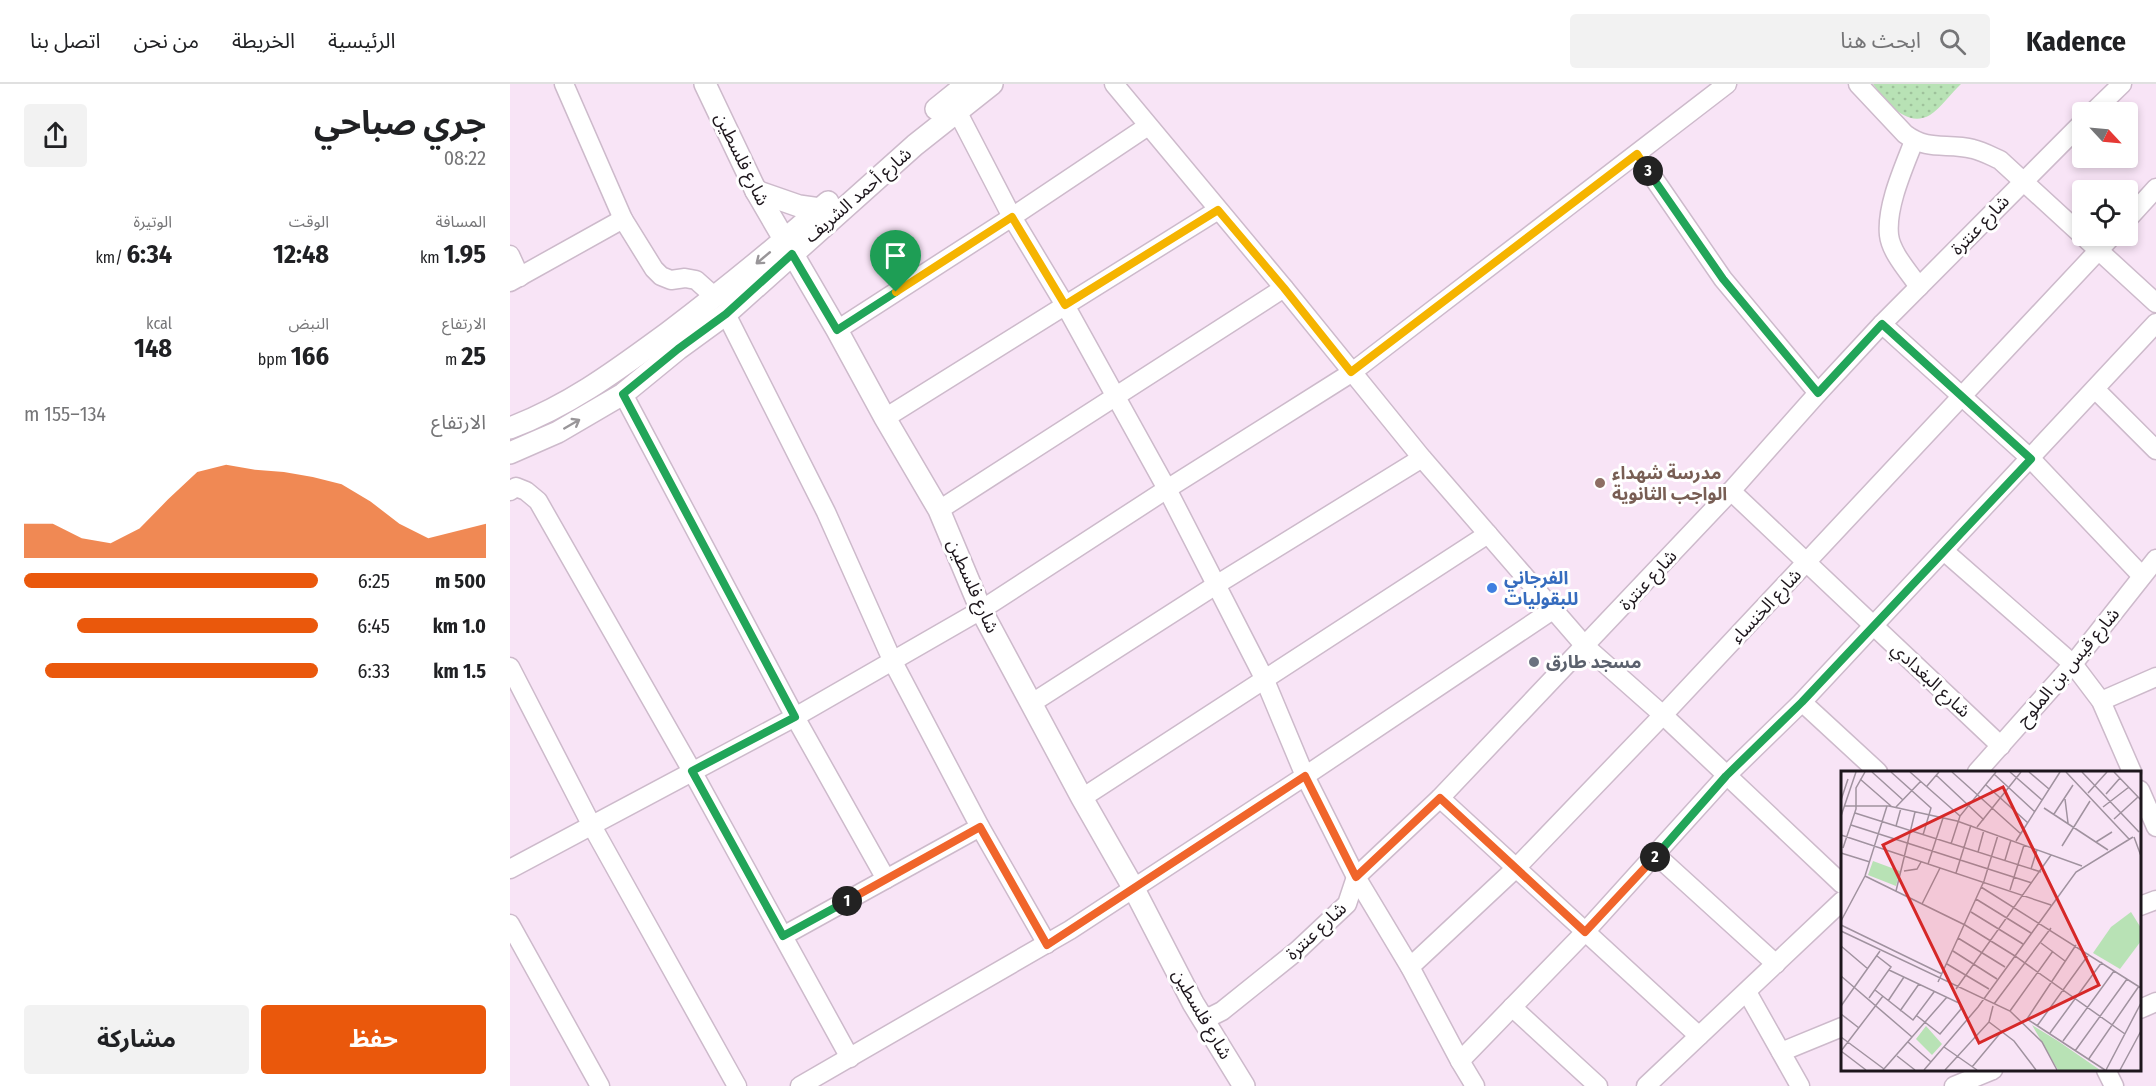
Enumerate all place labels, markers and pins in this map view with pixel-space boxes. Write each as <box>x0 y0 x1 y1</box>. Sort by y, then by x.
pin: 3 <box>1633 156 1663 186</box>
pin <box>870 230 921 292</box>
place label: مدرسة شهداء الواجب الثانوية <box>1612 462 1727 505</box>
marker: مدرسة شهداء الواجب الثانوية <box>1593 476 1607 490</box>
place label: الفرجاني للبقوليات <box>1504 567 1578 610</box>
marker: الفرجاني للبقوليات <box>1485 581 1499 595</box>
place label: مسجد طارق <box>1546 651 1641 673</box>
marker: مسجد طارق <box>1527 655 1541 669</box>
pin: 2 <box>1640 842 1670 872</box>
pin: 1 <box>832 886 862 916</box>

